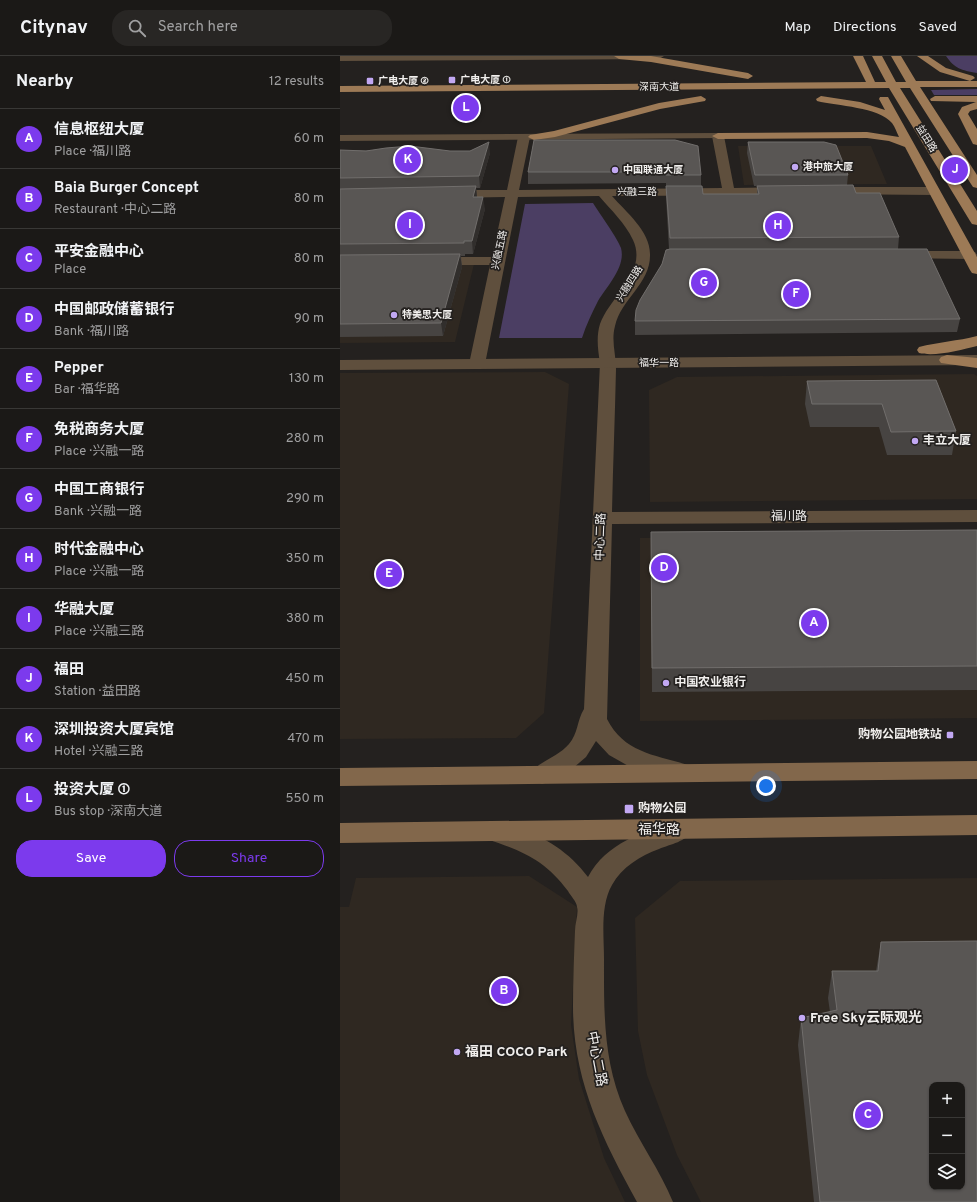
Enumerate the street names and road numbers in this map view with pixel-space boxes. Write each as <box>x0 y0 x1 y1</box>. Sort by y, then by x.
street label: 深南大道 <box>639 81 679 94</box>
street label: 益田路 <box>913 123 939 155</box>
street label: 兴融三路 <box>617 186 657 199</box>
street label: 兴融五路 <box>489 229 511 271</box>
street label: 兴融四路 <box>614 264 646 304</box>
street label: 福华一路 <box>639 357 679 370</box>
street label: 福川路 <box>771 509 807 525</box>
street label: 中心二路 <box>592 513 610 561</box>
street label: 福华路 <box>638 821 680 839</box>
street label: 中心二路 <box>582 1030 610 1088</box>

